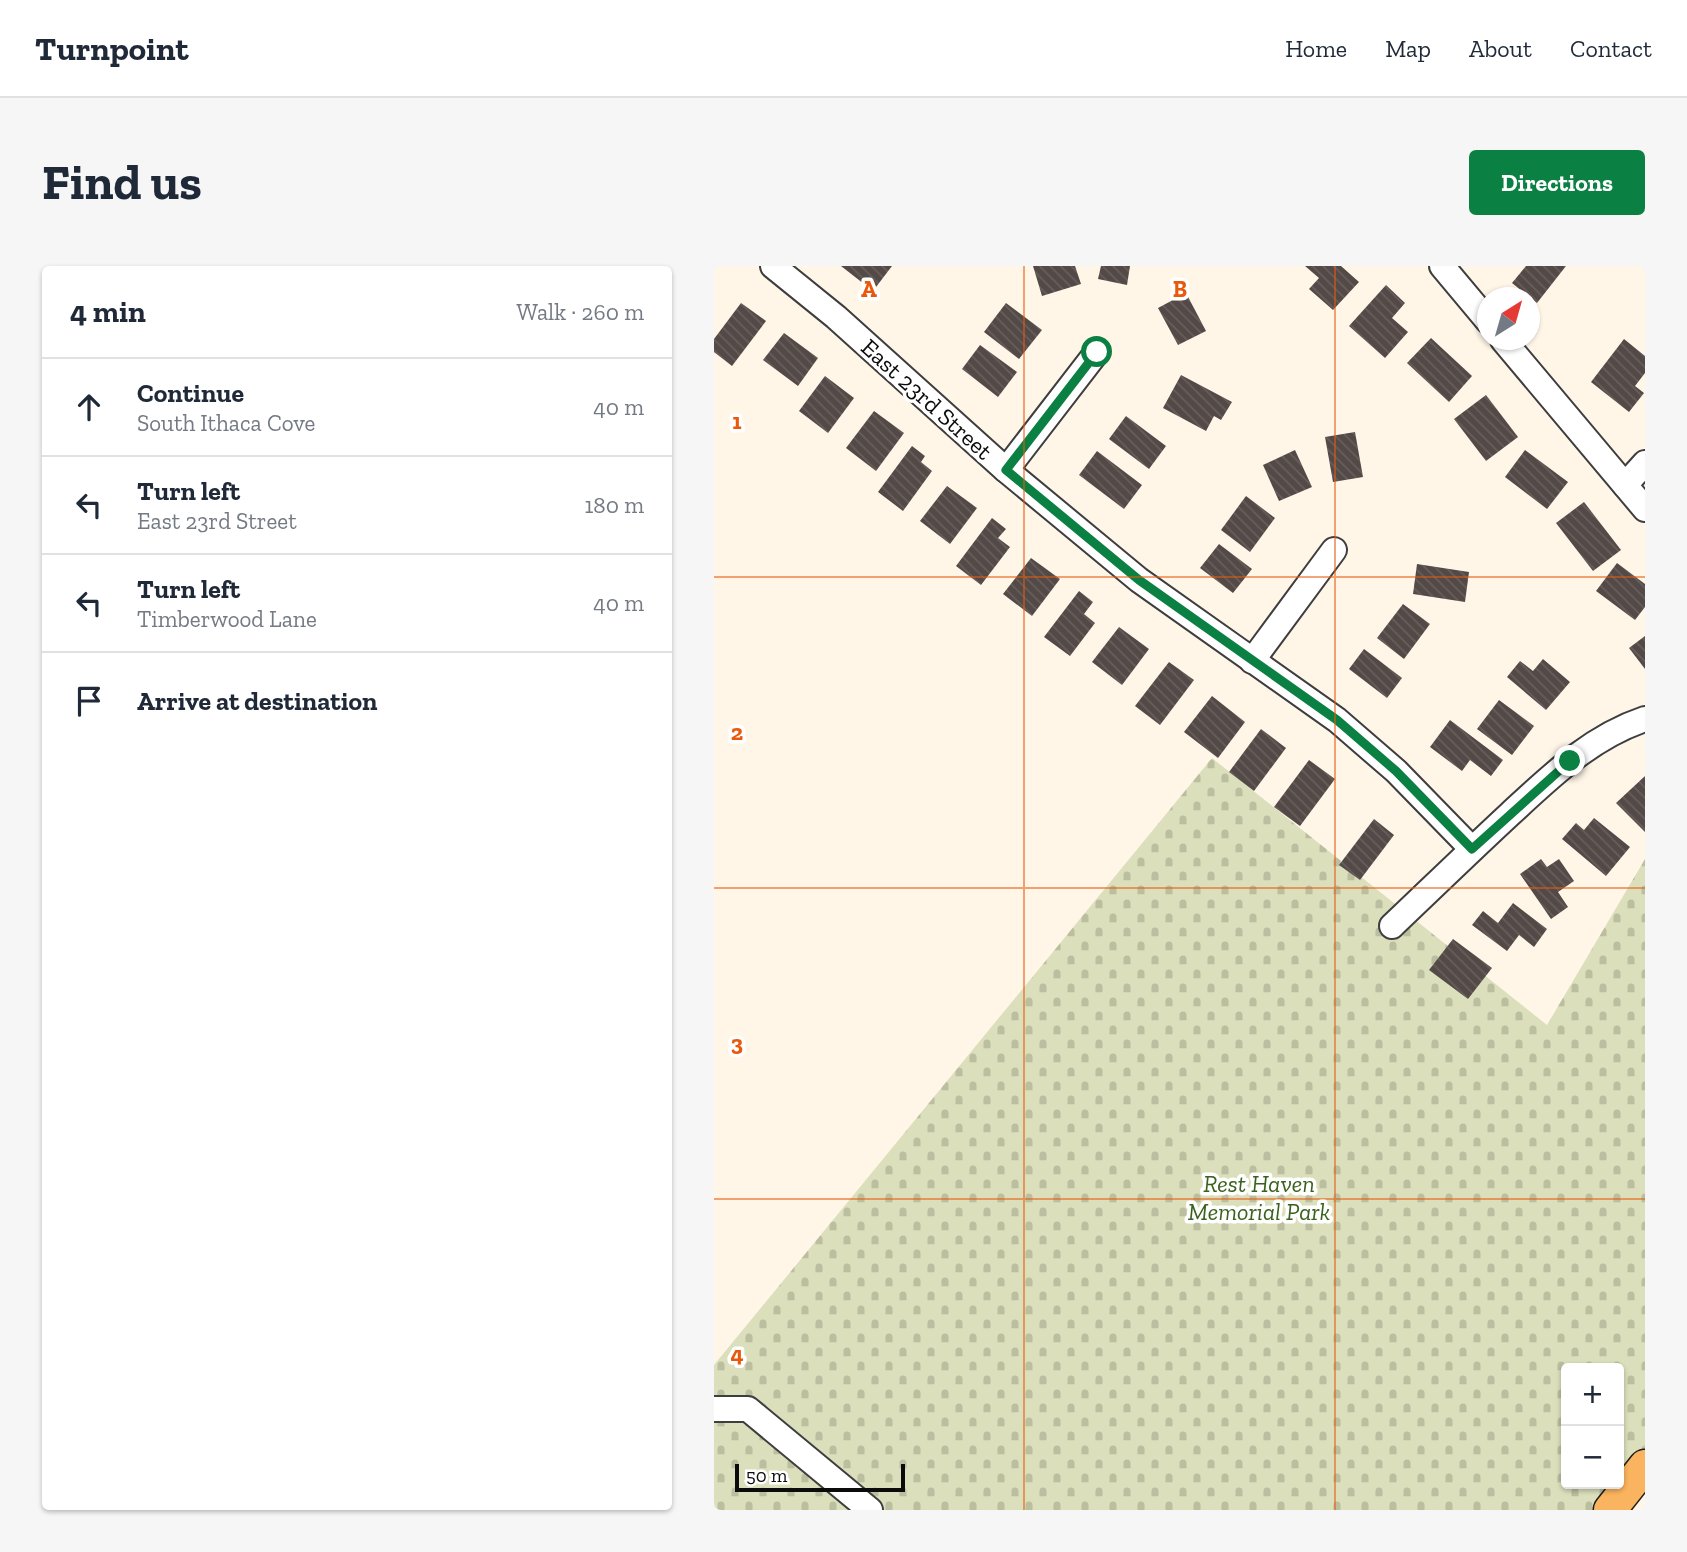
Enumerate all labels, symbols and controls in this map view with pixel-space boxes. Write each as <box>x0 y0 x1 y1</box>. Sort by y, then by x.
text: Turnpoint <box>35 29 189 68</box>
text: Home <box>1285 34 1347 63</box>
text: Map <box>1385 34 1431 63</box>
text: About <box>1469 34 1532 63</box>
text: Contact <box>1570 34 1652 63</box>
button: Directions <box>1469 150 1645 215</box>
text: Find us <box>42 153 202 212</box>
text: A <box>861 275 877 303</box>
text: B <box>1173 275 1187 303</box>
north arrow <box>1477 287 1540 350</box>
text: 4 min <box>70 294 146 330</box>
text: Walk · 260 m <box>516 298 644 326</box>
street label: East 23rd Street <box>855 332 999 466</box>
route start <box>1081 336 1112 367</box>
text: Continue <box>137 377 244 409</box>
icon: ahead <box>70 388 108 426</box>
text: 40 m <box>593 393 644 421</box>
text: 1 <box>732 407 742 435</box>
text: South Ithaca Cove <box>137 409 315 437</box>
text: Turn left <box>137 475 240 507</box>
icon: left <box>70 486 108 524</box>
text: 180 m <box>584 491 644 519</box>
text: East 23rd Street <box>137 507 297 535</box>
text: Turn left <box>137 573 240 605</box>
icon: left <box>70 584 108 622</box>
text: 40 m <box>593 589 644 617</box>
text: Timberwood Lane <box>137 605 317 633</box>
icon: arrive <box>70 682 108 720</box>
text: Arrive at destination <box>137 685 377 717</box>
text: 2 <box>731 718 743 746</box>
route end <box>1554 745 1585 776</box>
text: 3 <box>731 1029 743 1057</box>
park label: Rest Haven Memorial Park <box>1188 1169 1331 1226</box>
text: 4 <box>730 1340 744 1368</box>
map controls <box>1561 1363 1624 1489</box>
button: + <box>1561 1363 1624 1426</box>
button: − <box>1561 1426 1624 1489</box>
scale bar <box>735 1461 905 1493</box>
text: 50 m <box>746 1464 787 1487</box>

